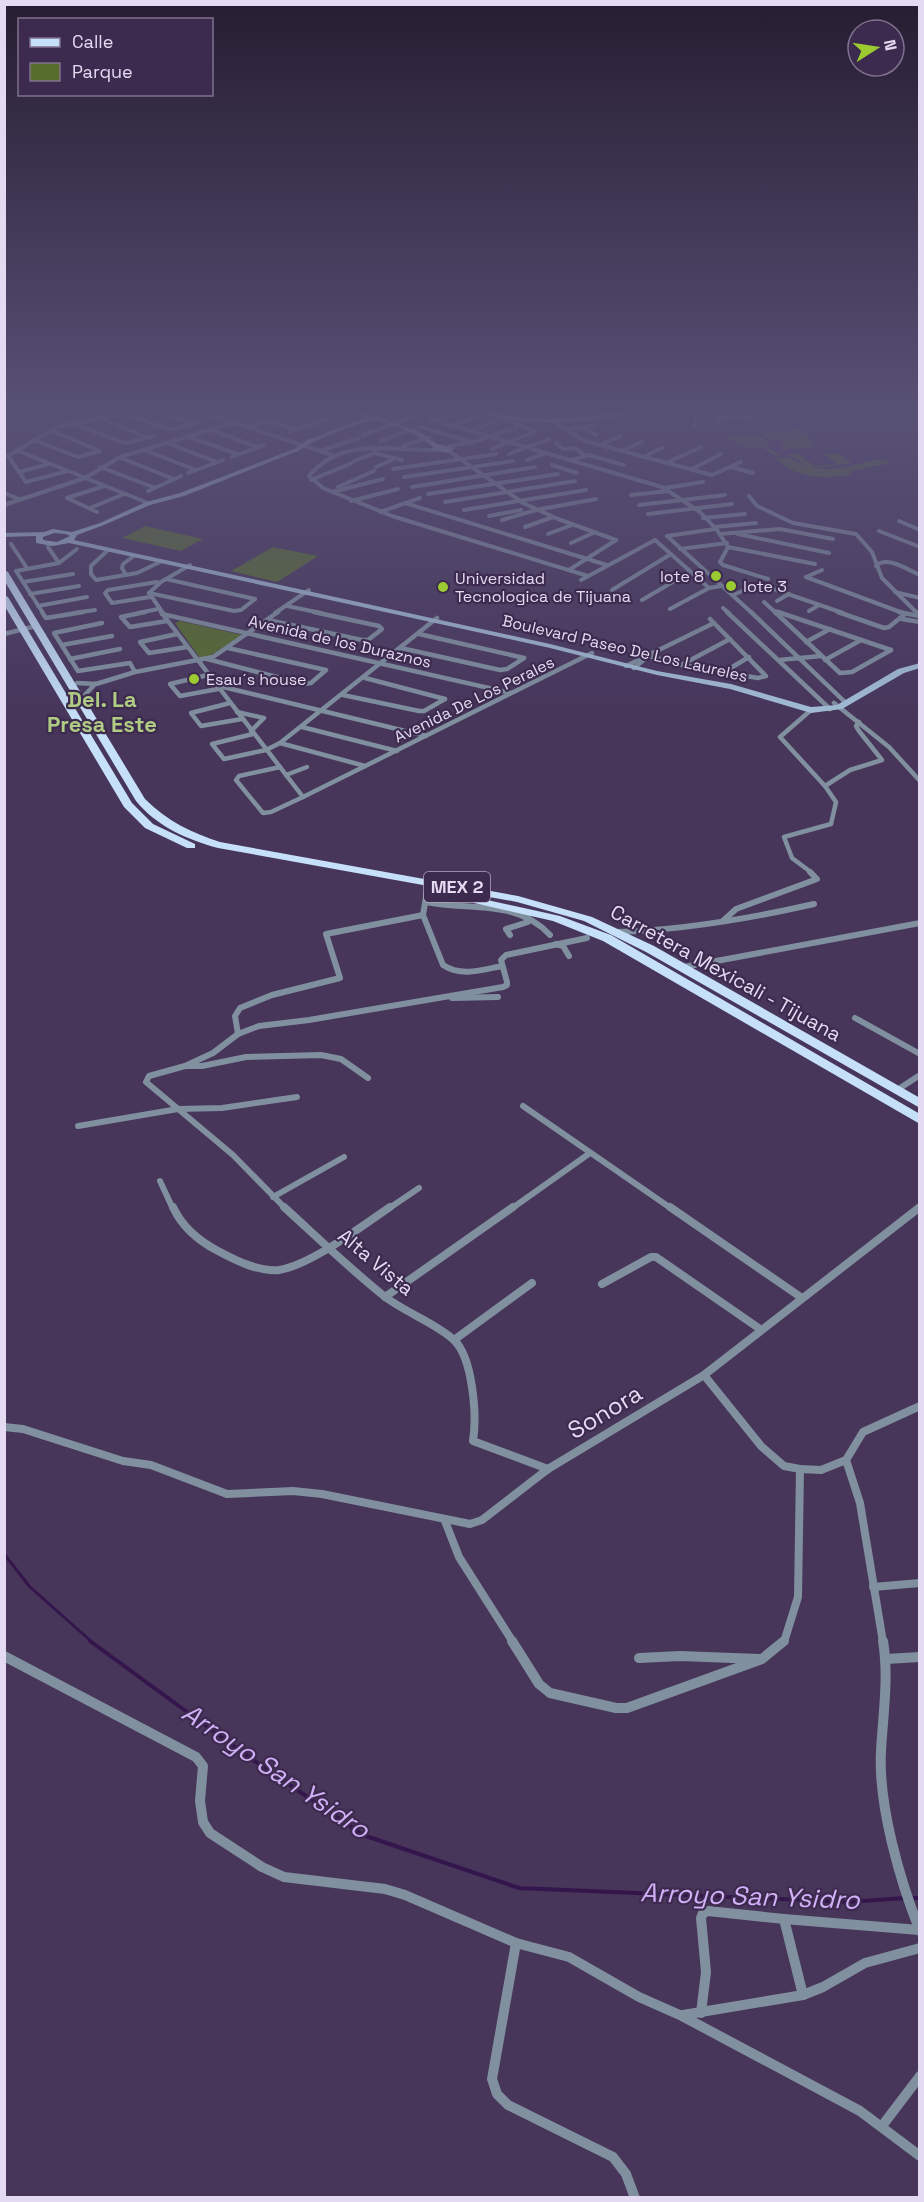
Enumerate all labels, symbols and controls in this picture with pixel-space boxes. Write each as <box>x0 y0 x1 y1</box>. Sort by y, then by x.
legend <box>18 18 213 96</box>
north arrow <box>846 18 906 78</box>
text: Calle <box>72 30 113 53</box>
text: N <box>879 38 902 52</box>
text: Parque <box>72 60 133 83</box>
place label: lote 8 <box>660 566 704 587</box>
place label: Universidad Tecnologica de Tijuana <box>455 568 631 607</box>
marker: lote 8 <box>709 569 723 583</box>
place label: lote 3 <box>743 576 787 597</box>
marker: lote 3 <box>724 579 738 593</box>
marker: Universidad Tecnologica de Tijuana <box>436 580 450 594</box>
street label: Avenida de los Duraznos <box>246 610 433 673</box>
street label: Boulevard Paseo De Los Laureles <box>500 610 750 687</box>
street label: Avenida De Los Perales <box>391 651 558 747</box>
place label: Esau´s house <box>206 669 307 690</box>
marker: Esau´s house <box>187 672 201 686</box>
district label: Del. La Presa Este <box>47 685 157 738</box>
road number: MEX 2 <box>424 872 490 902</box>
street label: Carretera Mexicali - Tijuana <box>606 899 846 1047</box>
street label: Alta Vista <box>333 1223 419 1301</box>
street label: Sonora <box>562 1377 648 1446</box>
water label: Arroyo San Ysidro <box>176 1696 377 1847</box>
water label: Arroyo San Ysidro <box>640 1875 861 1917</box>

